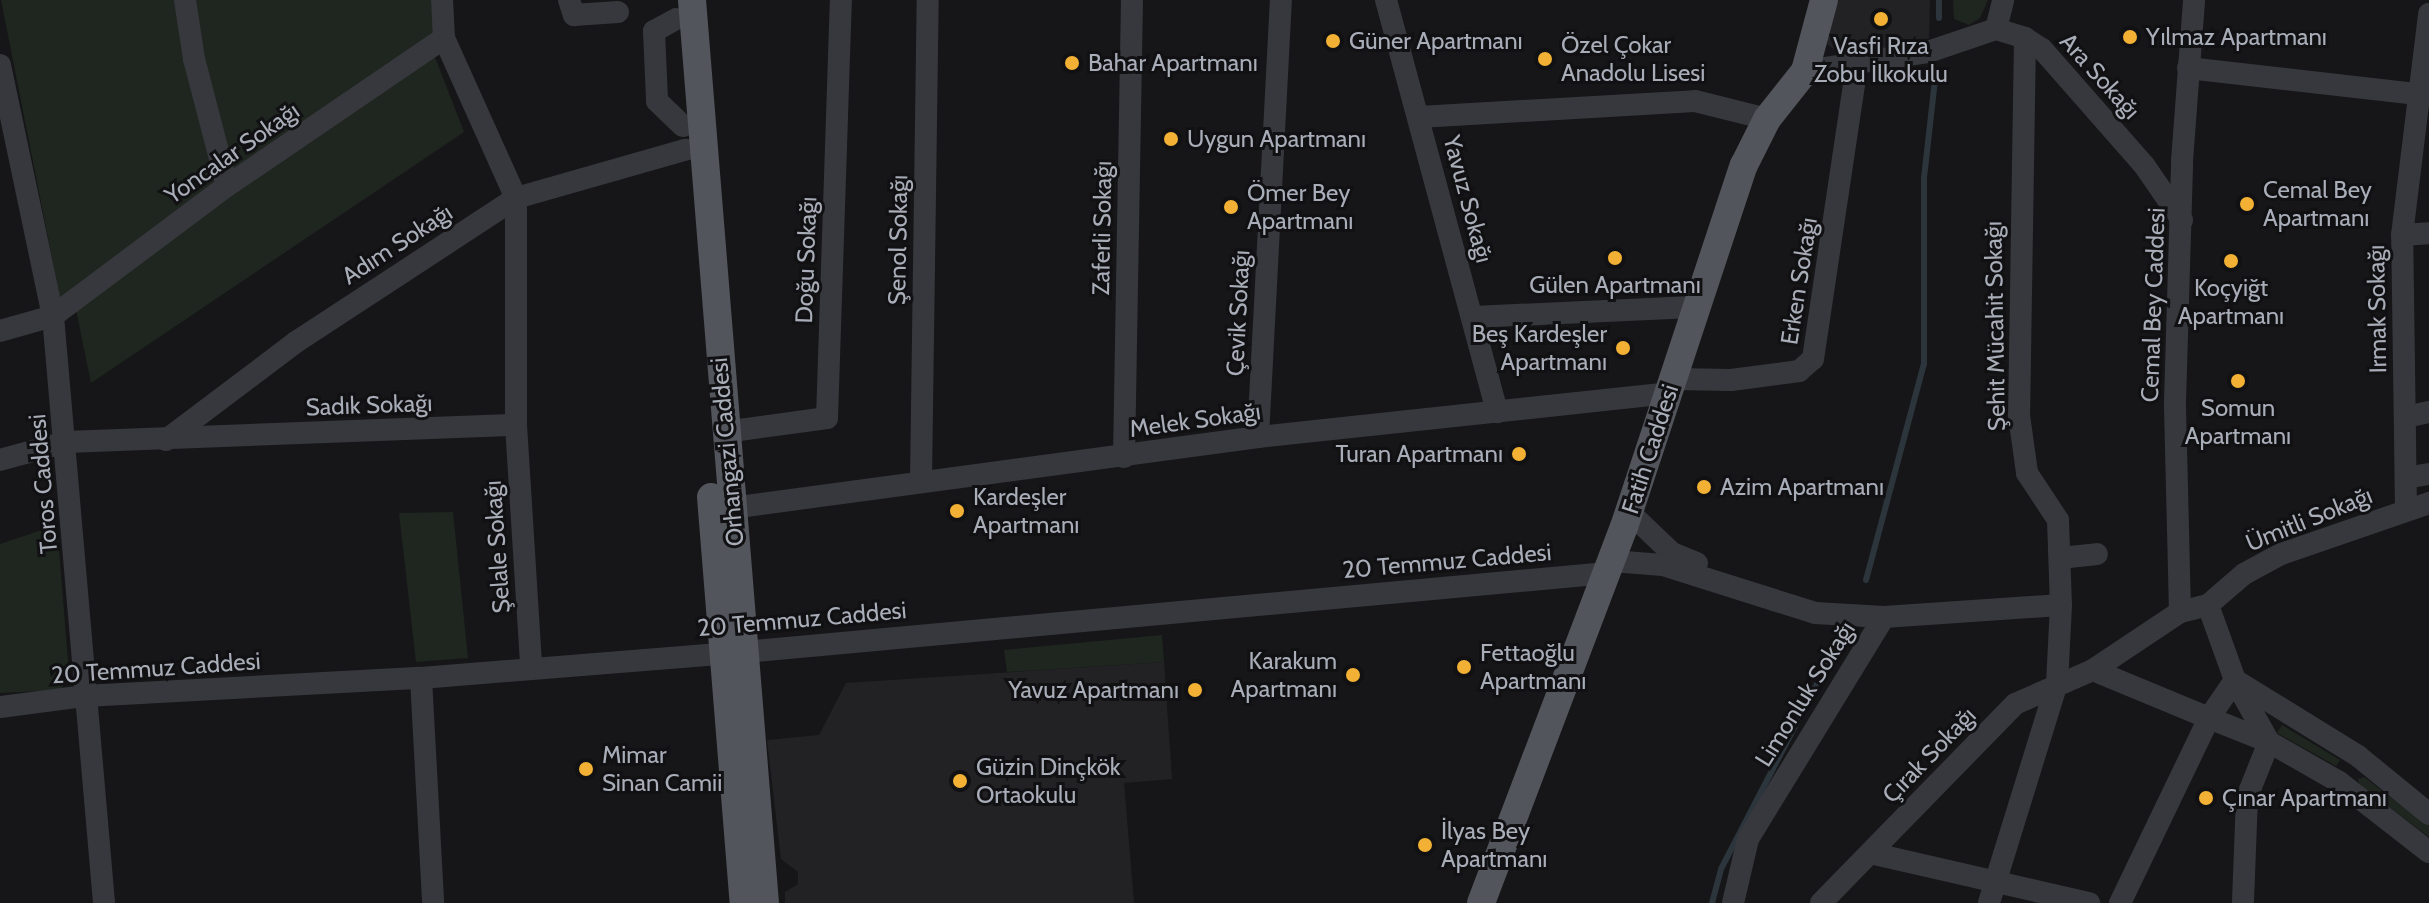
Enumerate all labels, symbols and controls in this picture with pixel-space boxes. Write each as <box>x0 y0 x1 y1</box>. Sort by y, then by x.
marker: Vasfi Rıza Zobu İlkokulu <box>1872 10 1890 28</box>
place label: Yılmaz Apartmanı <box>2146 23 2327 51</box>
place label: Güner Apartmanı <box>1349 27 1523 55</box>
street label: Ara Sokağı <box>2054 27 2146 125</box>
marker: Yılmaz Apartmanı <box>2121 28 2139 46</box>
place label: Özel Çokar Anadolu Lisesi <box>1561 31 1705 87</box>
marker: Güner Apartmanı <box>1324 32 1342 50</box>
place label: Vasfi Rıza Zobu İlkokulu <box>1814 32 1948 88</box>
place label: Bahar Apartmanı <box>1088 49 1258 77</box>
marker: Özel Çokar Anadolu Lisesi <box>1536 50 1554 68</box>
marker: Bahar Apartmanı <box>1063 54 1081 72</box>
street label: Yoncalar Sokağı <box>159 96 305 210</box>
place label: Uygun Apartmanı <box>1187 125 1366 153</box>
marker: Uygun Apartmanı <box>1162 130 1180 148</box>
street label: Yavuz Sokağı <box>1437 132 1499 266</box>
street label: Zaferli Sokağı <box>1086 161 1118 295</box>
street label: Şenol Sokağı <box>882 175 914 305</box>
place label: Cemal Bey Apartmanı <box>2263 176 2372 232</box>
place label: Ömer Bey Apartmanı <box>1247 179 1353 235</box>
marker: Cemal Bey Apartmanı <box>2238 195 2256 213</box>
street label: Doğu Sokağı <box>789 196 823 324</box>
street label: Adım Sokağı <box>336 198 458 290</box>
marker: Ömer Bey Apartmanı <box>1222 198 1240 216</box>
street label: Cemal Bey Caddesi <box>2135 207 2171 403</box>
street label: Erken Sokağı <box>1775 215 1823 347</box>
street label: Şehit Mücahit Sokağı <box>1979 221 2011 431</box>
street label: Irmak Sokağı <box>2361 244 2393 374</box>
street label: Çevik Sokağı <box>1220 249 1256 377</box>
marker: Gülen Apartmanı <box>1606 249 1624 267</box>
marker: Koçyiğt Apartmanı <box>2222 252 2240 270</box>
place label: Gülen Apartmanı <box>1529 271 1701 299</box>
place label: Koçyiğt Apartmanı <box>2178 274 2284 330</box>
place label: Beş Kardeşler Apartmanı <box>1472 320 1607 376</box>
marker: Beş Kardeşler Apartmanı <box>1614 339 1632 357</box>
street label: Orhangazi Caddesi <box>704 356 750 548</box>
marker: Somun Apartmanı <box>2229 372 2247 390</box>
street label: Fatih Caddesi <box>1616 381 1684 517</box>
street label: Sadık Sokağı <box>305 388 433 422</box>
place label: Somun Apartmanı <box>2185 394 2291 450</box>
street label: Melek Sokağı <box>1128 397 1262 443</box>
street label: Toros Caddesi <box>23 413 63 555</box>
place label: Turan Apartmanı <box>1336 440 1503 468</box>
marker: Turan Apartmanı <box>1510 445 1528 463</box>
place label: Azim Apartmanı <box>1720 473 1884 501</box>
marker: Azim Apartmanı <box>1695 478 1713 496</box>
street label: Şelale Sokağı <box>478 480 516 614</box>
street label: Ümitli Sokağı <box>2242 481 2376 557</box>
place label: Kardeşler Apartmanı <box>973 483 1079 539</box>
marker: Kardeşler Apartmanı <box>948 502 966 520</box>
street label: 20 Temmuz Caddesi <box>1341 538 1553 584</box>
street label: 20 Temmuz Caddesi <box>696 596 908 642</box>
street label: Limonluk Sokağı <box>1749 616 1861 772</box>
place label: Fettaoğlu Apartmanı <box>1480 639 1586 695</box>
street label: 20 Temmuz Caddesi <box>50 646 262 690</box>
place label: Karakum Apartmanı <box>1231 647 1337 703</box>
marker: Fettaoğlu Apartmanı <box>1455 658 1473 676</box>
marker: Karakum Apartmanı <box>1344 666 1362 684</box>
place label: Yavuz Apartmanı <box>1008 676 1179 704</box>
marker: Yavuz Apartmanı <box>1186 681 1204 699</box>
street label: Çırak Sokağı <box>1876 701 1982 809</box>
place label: Mimar Sinan Camii <box>602 741 722 797</box>
place label: Güzin Dinçkök Ortaokulu <box>976 753 1121 809</box>
marker: Mimar Sinan Camii <box>577 760 595 778</box>
marker: Güzin Dinçkök Ortaokulu <box>951 772 969 790</box>
place label: Çınar Apartmanı <box>2222 784 2387 812</box>
marker: Çınar Apartmanı <box>2197 789 2215 807</box>
place label: İlyas Bey Apartmanı <box>1441 817 1547 873</box>
marker: İlyas Bey Apartmanı <box>1416 836 1434 854</box>

